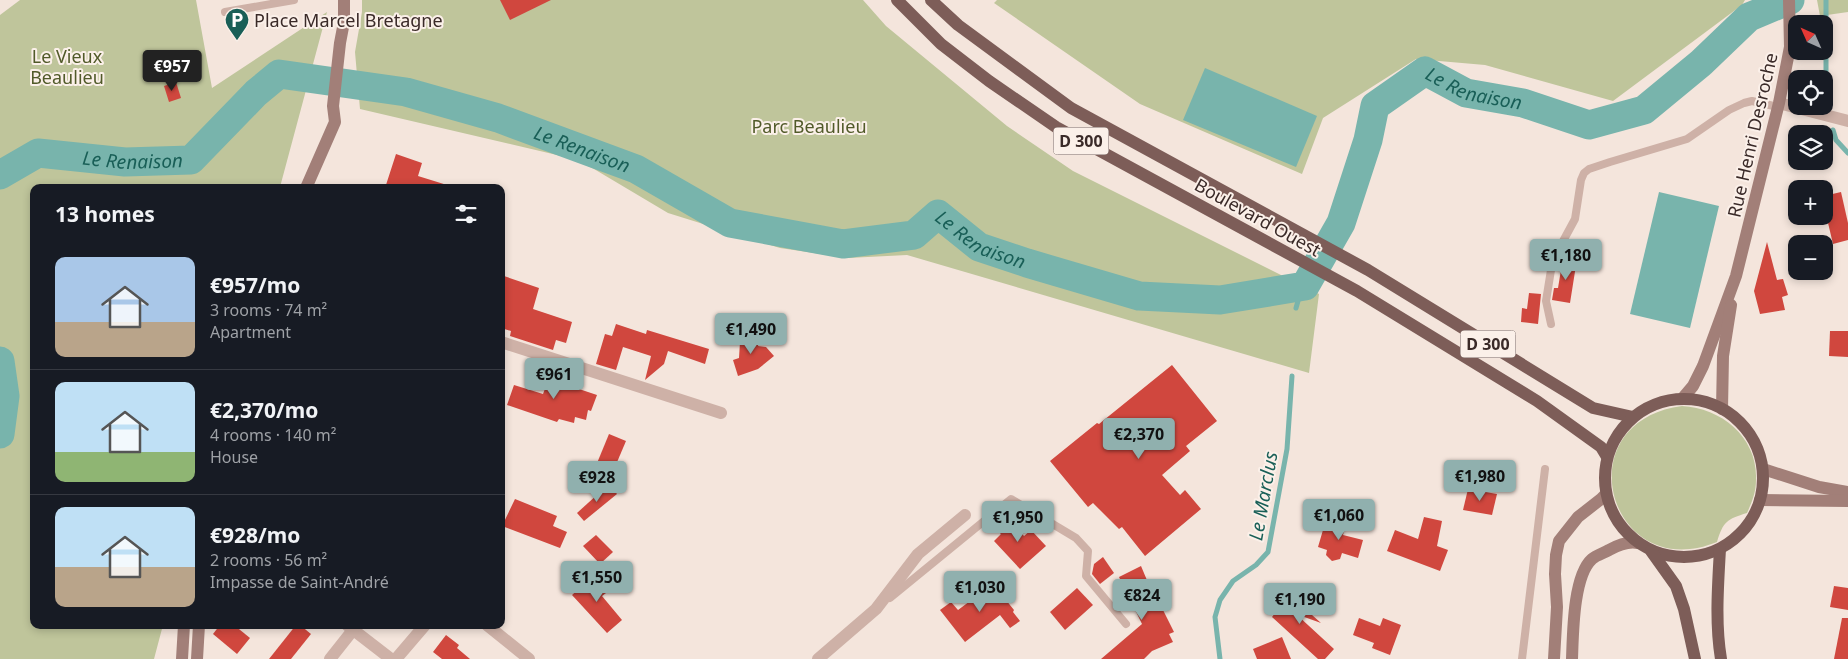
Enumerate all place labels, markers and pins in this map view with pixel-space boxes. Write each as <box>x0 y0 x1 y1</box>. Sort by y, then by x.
parking icon: Place Marcel Bretagne <box>224 7 250 41</box>
place label: Place Marcel Bretagne <box>254 8 443 32</box>
pin: €957 <box>142 49 202 92</box>
pin: €1,180 <box>1525 238 1607 281</box>
pin: €1,490 <box>710 312 792 355</box>
pin: €961 <box>524 358 584 400</box>
pin: €2,370 <box>1098 418 1180 460</box>
pin: €928 <box>567 460 627 503</box>
pin: €1,980 <box>1439 460 1521 502</box>
pin: €1,060 <box>1298 498 1380 541</box>
pin: €1,950 <box>977 500 1059 543</box>
pin: €1,550 <box>556 560 638 603</box>
pin: €1,030 <box>939 570 1021 613</box>
pin: €824 <box>1112 578 1172 621</box>
pin: €1,190 <box>1259 582 1341 625</box>

